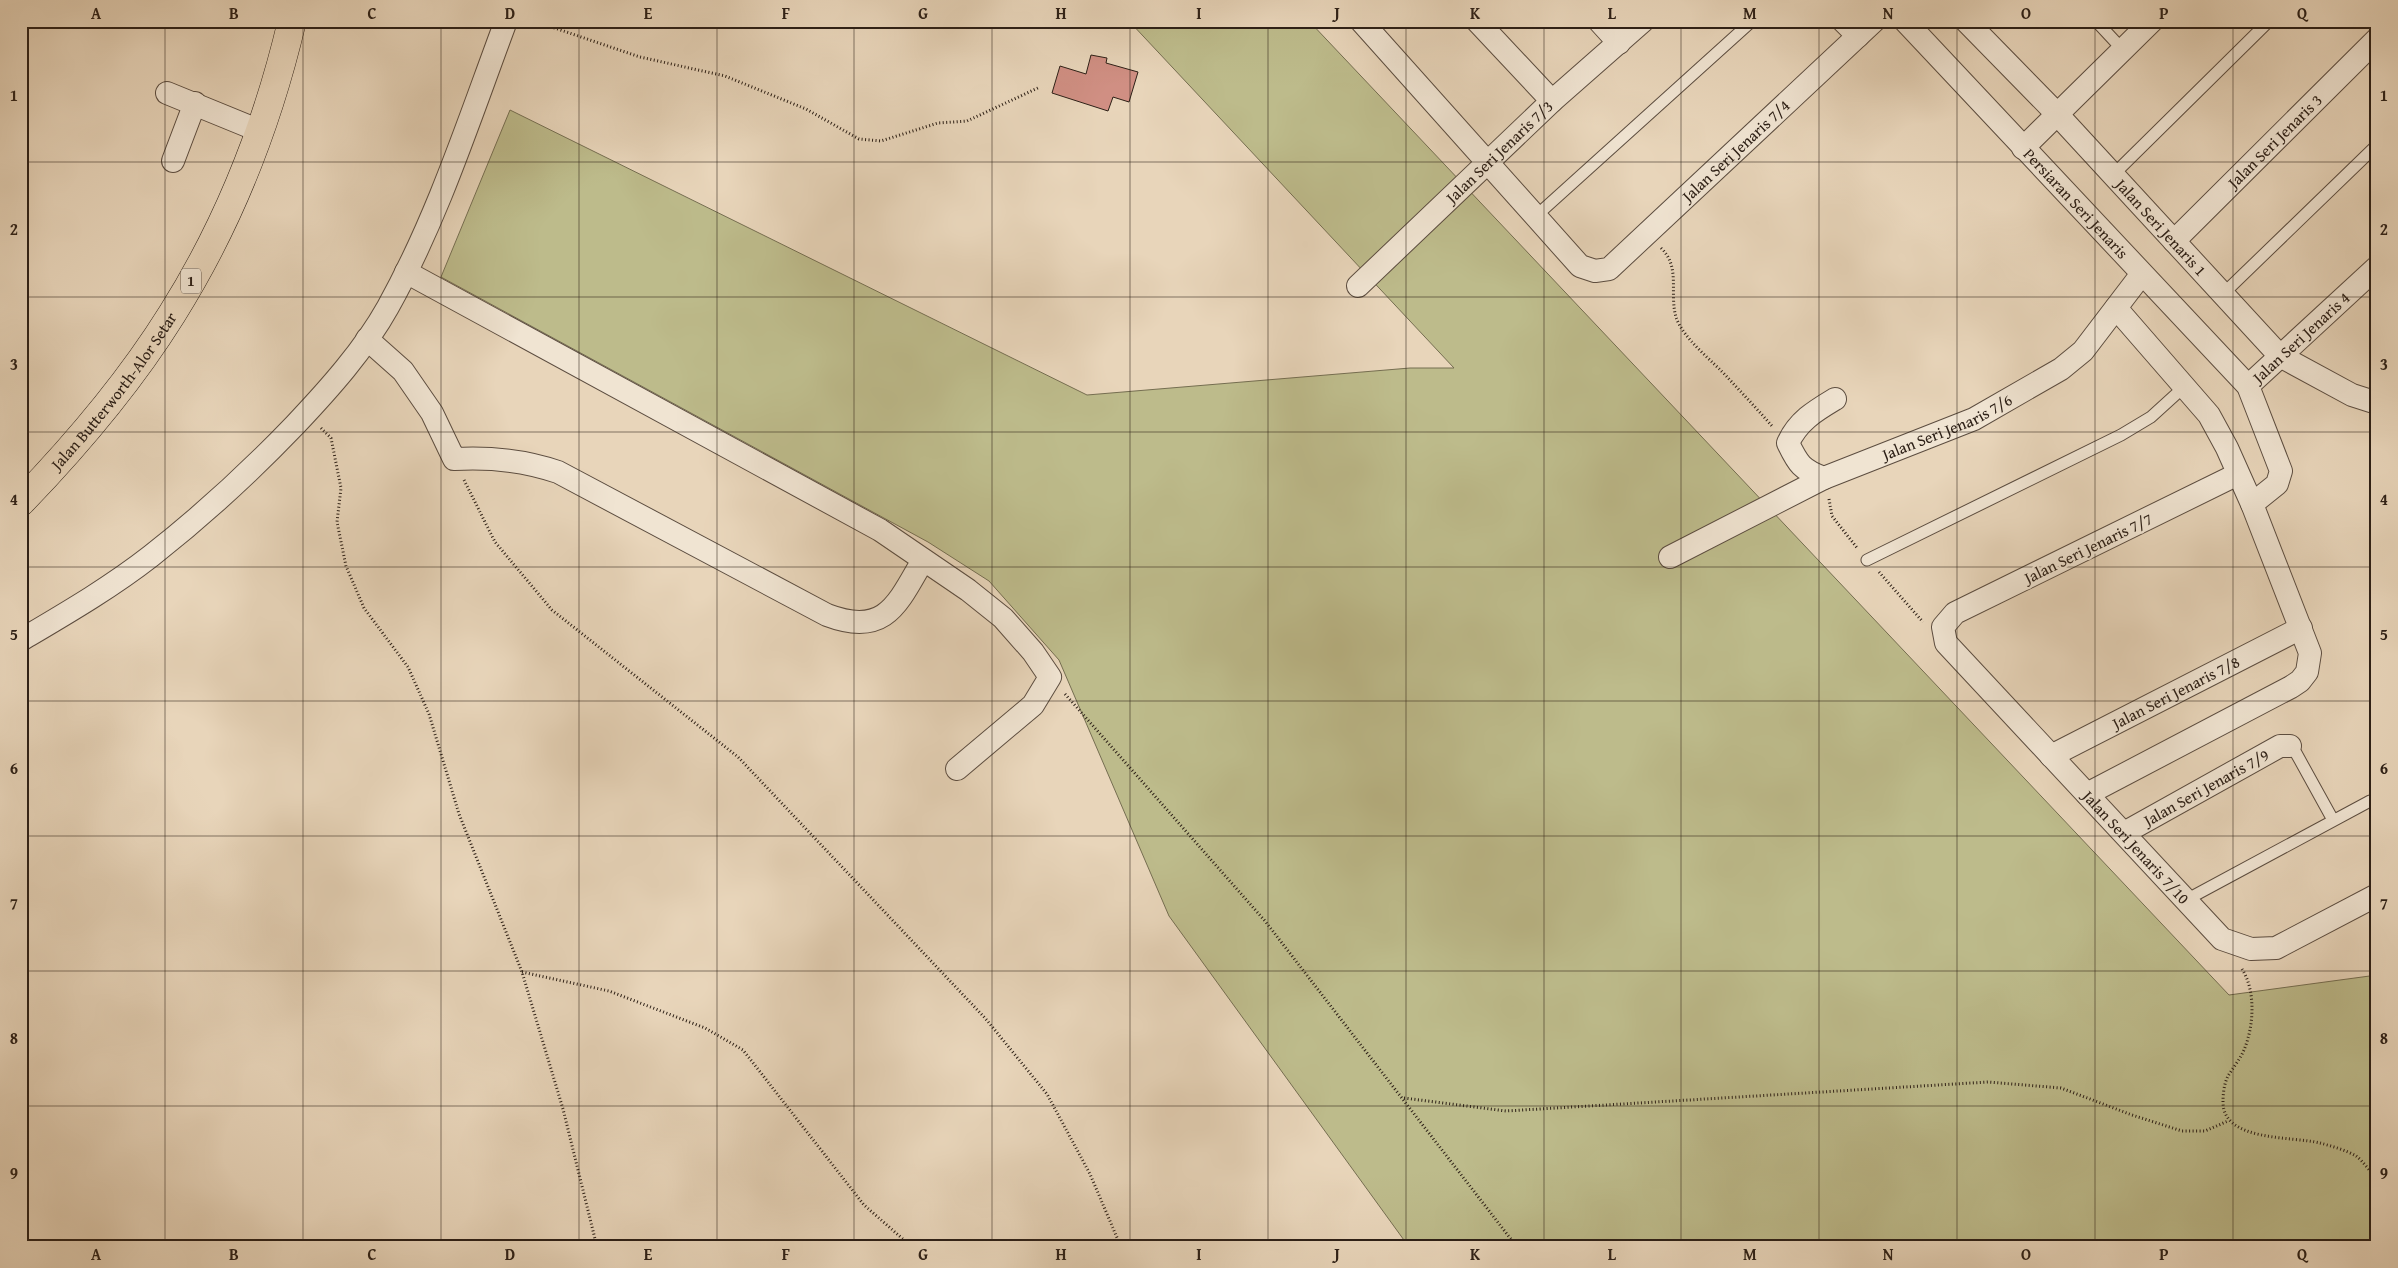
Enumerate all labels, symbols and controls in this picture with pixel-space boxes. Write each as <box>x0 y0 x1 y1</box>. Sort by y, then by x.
text: A <box>91 1 102 25</box>
text: B <box>229 1 239 25</box>
text: C <box>367 1 377 25</box>
text: D <box>505 1 515 25</box>
text: E <box>644 1 653 25</box>
text: F <box>782 1 790 25</box>
text: G <box>918 1 928 25</box>
text: H <box>1055 1 1067 25</box>
text: I <box>1196 1 1202 25</box>
text: J <box>1331 1 1340 25</box>
text: K <box>1470 1 1481 25</box>
text: L <box>1608 1 1617 25</box>
text: M <box>1743 1 1757 25</box>
text: N <box>1883 1 1894 25</box>
text: O <box>2021 1 2031 25</box>
text: P <box>2159 1 2169 25</box>
text: Q <box>2297 1 2309 25</box>
text: 1 <box>10 83 18 107</box>
text: 1 <box>2380 83 2388 107</box>
street label: Jalan Seri Jenaris 3 <box>2220 88 2327 195</box>
street label: Jalan Seri Jenaris 7/3 <box>1439 94 1558 210</box>
street label: Jalan Seri Jenaris 7/4 <box>1675 94 1795 209</box>
street label: Persiaran Seri Jenaris <box>2018 142 2134 264</box>
street label: Jalan Seri Jenaris 1 <box>2109 172 2212 281</box>
text: 2 <box>10 217 18 241</box>
text: 2 <box>2380 217 2388 241</box>
road number: 1 <box>181 268 201 294</box>
street label: Jalan Seri Jenaris 4 <box>2245 286 2355 390</box>
street label: Jalan Butterworth-Alor Setar <box>44 307 183 477</box>
text: 3 <box>10 352 18 376</box>
text: 3 <box>2380 352 2388 376</box>
street label: Jalan Seri Jenaris 7/6 <box>1876 387 2017 467</box>
text: 4 <box>10 487 18 511</box>
text: 4 <box>2380 487 2388 511</box>
street label: Jalan Seri Jenaris 7/7 <box>2018 506 2156 590</box>
text: 5 <box>10 622 18 646</box>
text: 5 <box>2380 622 2388 646</box>
street label: Jalan Seri Jenaris 7/8 <box>2106 649 2244 736</box>
street label: Jalan Seri Jenaris 7/9 <box>2137 742 2273 833</box>
text: 6 <box>10 756 18 780</box>
text: 6 <box>2380 756 2388 780</box>
street label: Jalan Seri Jenaris 7/10 <box>2076 783 2196 910</box>
text: 7 <box>10 891 18 915</box>
text: 7 <box>2380 891 2388 915</box>
text: 8 <box>10 1026 18 1050</box>
text: 8 <box>2380 1026 2388 1050</box>
text: 9 <box>10 1161 18 1185</box>
text: 9 <box>2380 1161 2388 1185</box>
text: A <box>91 1242 102 1266</box>
text: B <box>229 1242 239 1266</box>
text: C <box>367 1242 377 1266</box>
text: D <box>505 1242 515 1266</box>
text: E <box>644 1242 653 1266</box>
text: F <box>782 1242 790 1266</box>
text: G <box>918 1242 928 1266</box>
text: H <box>1055 1242 1067 1266</box>
text: I <box>1196 1242 1202 1266</box>
text: J <box>1331 1242 1340 1266</box>
text: K <box>1470 1242 1481 1266</box>
text: L <box>1608 1242 1617 1266</box>
text: M <box>1743 1242 1757 1266</box>
text: N <box>1883 1242 1894 1266</box>
text: O <box>2021 1242 2031 1266</box>
text: P <box>2159 1242 2169 1266</box>
text: Q <box>2297 1242 2309 1266</box>

